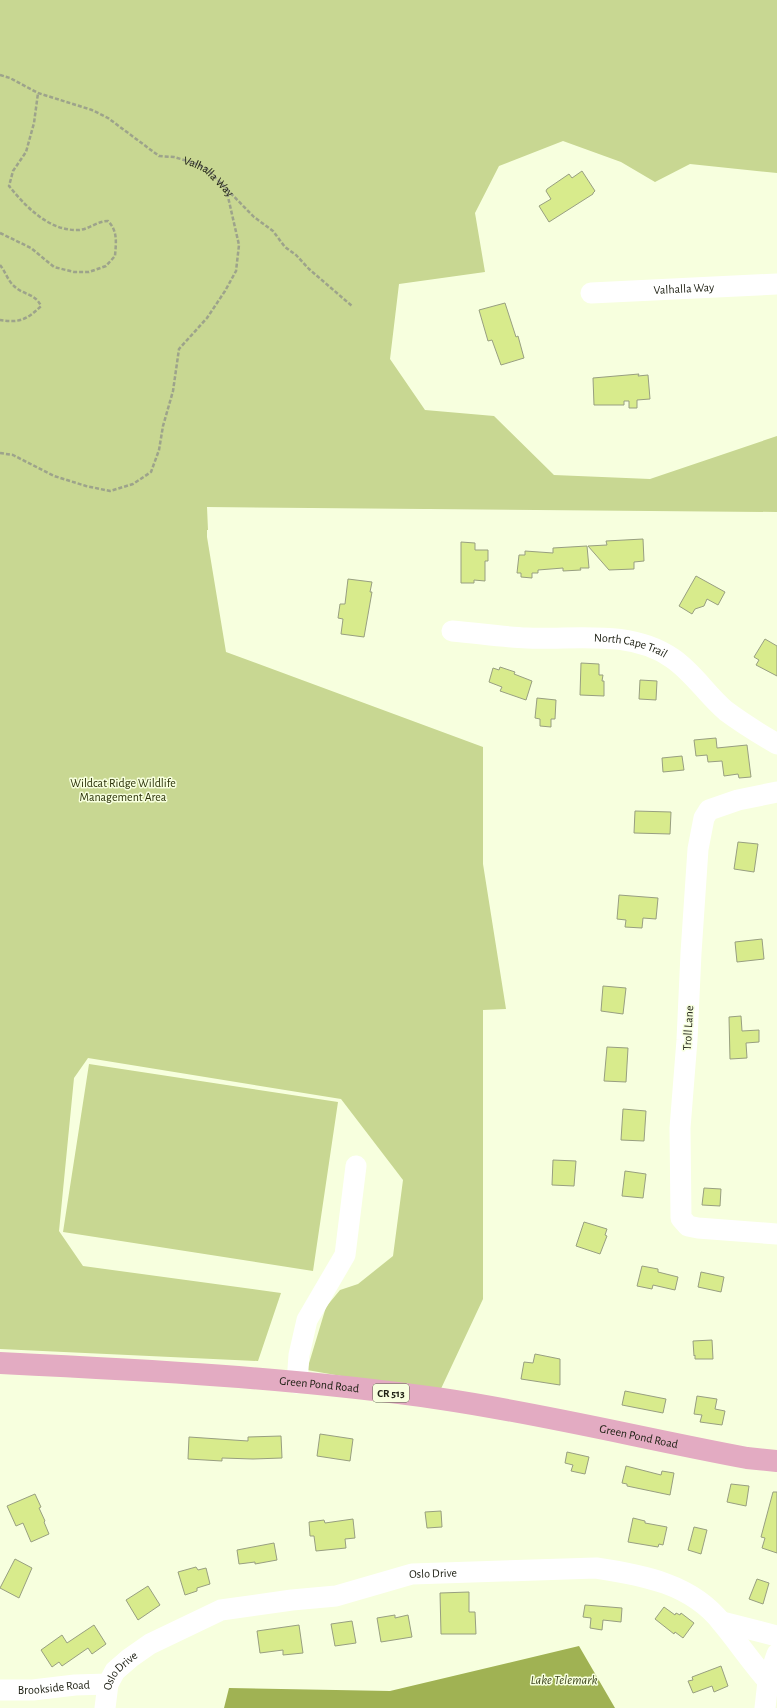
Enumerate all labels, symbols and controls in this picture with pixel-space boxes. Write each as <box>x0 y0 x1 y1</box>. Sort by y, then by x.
street label: Valhalla Way <box>182 154 236 199</box>
street label: Valhalla Way <box>653 281 714 296</box>
street label: North Cape Trail <box>594 632 670 660</box>
park label: Wildcat Ridge Wildlife Management Area <box>70 777 176 803</box>
street label: Troll Lane <box>681 1005 695 1051</box>
street label: Green Pond Road <box>279 1374 360 1394</box>
road number: CR 513 <box>373 1384 409 1402</box>
street label: Green Pond Road <box>598 1422 679 1450</box>
street label: Oslo Drive <box>409 1567 457 1580</box>
street label: Oslo Drive <box>101 1649 139 1691</box>
water label: Lake Telemark <box>530 1674 598 1687</box>
street label: Brookside Road <box>18 1679 90 1696</box>

